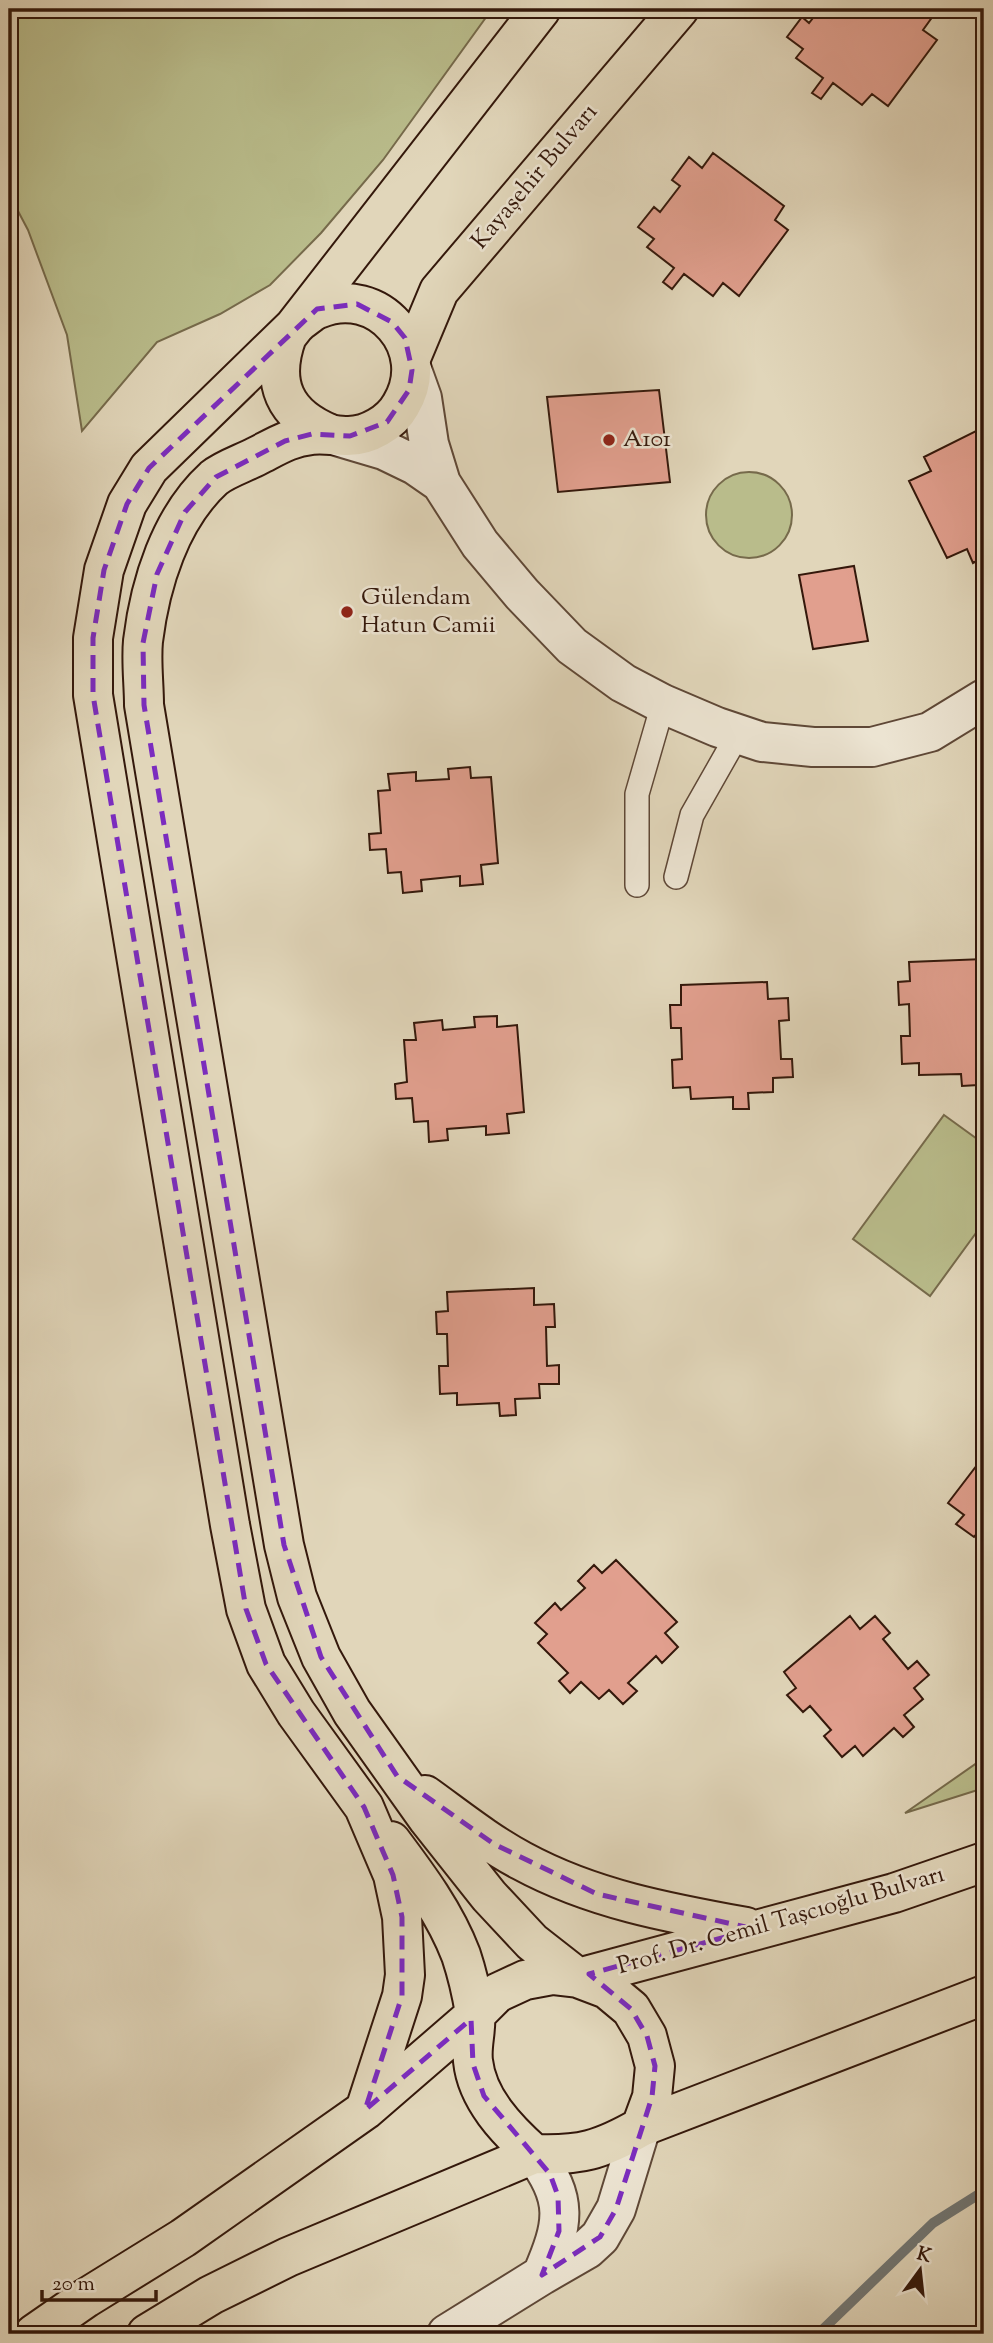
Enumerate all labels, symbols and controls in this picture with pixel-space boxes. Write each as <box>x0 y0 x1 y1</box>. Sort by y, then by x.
street label: Kayaşehir Bulvarı <box>464 97 606 257</box>
place label: A101 <box>623 423 671 457</box>
marker: A101 <box>601 432 617 448</box>
place label: Gülendam Hatun Camii <box>361 581 496 643</box>
marker: Gülendam Hatun Camii <box>339 604 355 620</box>
street label: Prof. Dr. Cemil Taşcıoğlu Bulvarı <box>613 1858 949 1984</box>
north arrow <box>884 2234 954 2304</box>
text: K <box>914 2241 934 2271</box>
scale bar <box>42 2259 156 2303</box>
text: 20 m <box>52 2270 95 2300</box>

